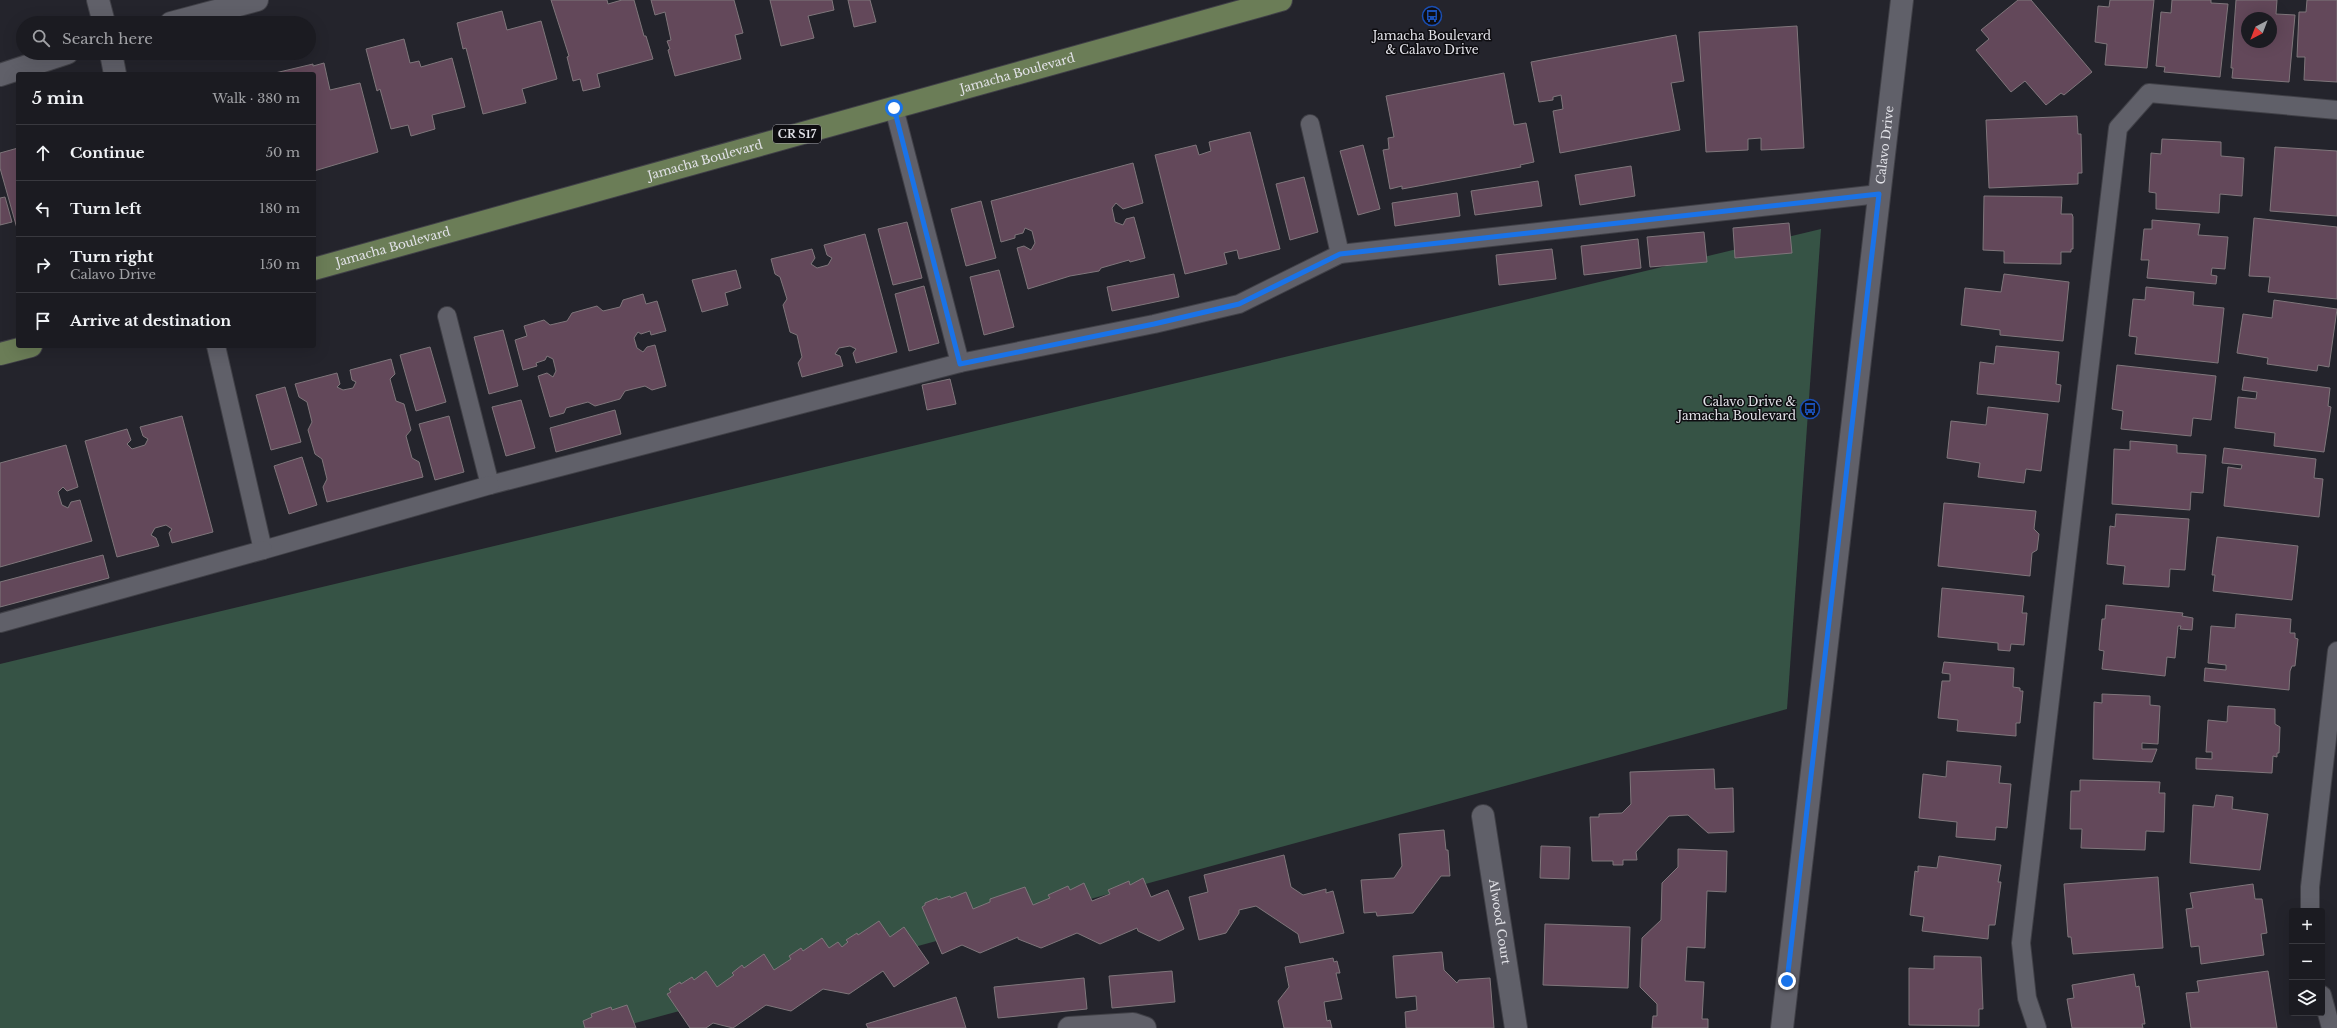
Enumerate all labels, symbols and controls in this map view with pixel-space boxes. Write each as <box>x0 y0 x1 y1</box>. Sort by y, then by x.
bus stop icon: Jamacha Boulevard & Calavo Drive <box>1421 5 1443 27</box>
north arrow <box>2241 12 2277 48</box>
search box <box>16 16 316 60</box>
icon: search <box>30 27 52 49</box>
place label: Jamacha Boulevard & Calavo Drive <box>1371 28 1491 57</box>
text: Search here <box>62 29 153 48</box>
street label: Jamacha Boulevard <box>956 50 1076 97</box>
text: 5 min <box>32 88 84 109</box>
text: Walk · 380 m <box>213 90 300 107</box>
route start <box>885 99 903 117</box>
street label: Calavo Drive <box>1873 105 1897 185</box>
road number: CR S17 <box>773 125 821 143</box>
street label: Jamacha Boulevard <box>644 137 764 183</box>
icon: ahead <box>32 142 54 164</box>
text: Continue <box>70 143 145 162</box>
text: 50 m <box>266 144 300 161</box>
icon: left <box>32 198 54 220</box>
text: Turn left <box>70 199 141 218</box>
text: 180 m <box>259 200 300 217</box>
street label: Jamacha Boulevard <box>332 223 452 270</box>
text: Turn right <box>70 247 153 266</box>
icon: right <box>32 254 54 276</box>
text: 150 m <box>260 256 300 273</box>
text: Calavo Drive <box>70 266 156 283</box>
icon: arrive <box>32 310 54 332</box>
text: Arrive at destination <box>70 311 231 330</box>
place label: Calavo Drive & Jamacha Boulevard <box>1676 394 1796 423</box>
bus stop icon: Calavo Drive & Jamacha Boulevard <box>1799 398 1821 420</box>
street label: Alwood Court <box>1486 877 1514 966</box>
map controls <box>2289 908 2325 1016</box>
button: + <box>2289 908 2325 944</box>
button: − <box>2289 944 2325 980</box>
route end <box>1778 972 1796 990</box>
button: layers <box>2289 980 2325 1016</box>

